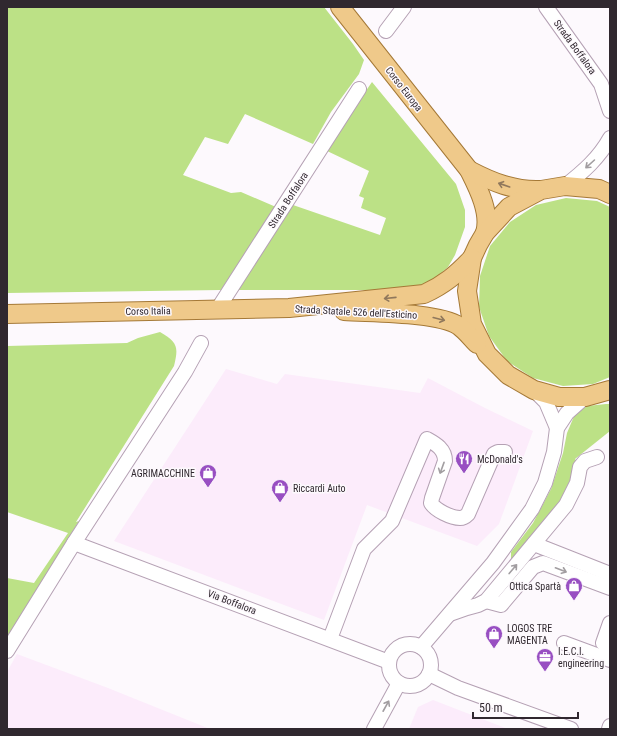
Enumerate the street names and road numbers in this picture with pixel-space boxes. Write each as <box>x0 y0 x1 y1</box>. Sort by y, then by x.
street label: Strada Boffalora <box>552 18 598 76</box>
street label: Corso Europa <box>383 65 425 113</box>
street label: Strada Boffalora <box>266 170 310 230</box>
street label: Strada Statale 526 dell'Esticino <box>295 303 417 321</box>
street label: Corso Italia <box>125 305 171 317</box>
street label: Via Boffalora <box>206 588 258 616</box>

